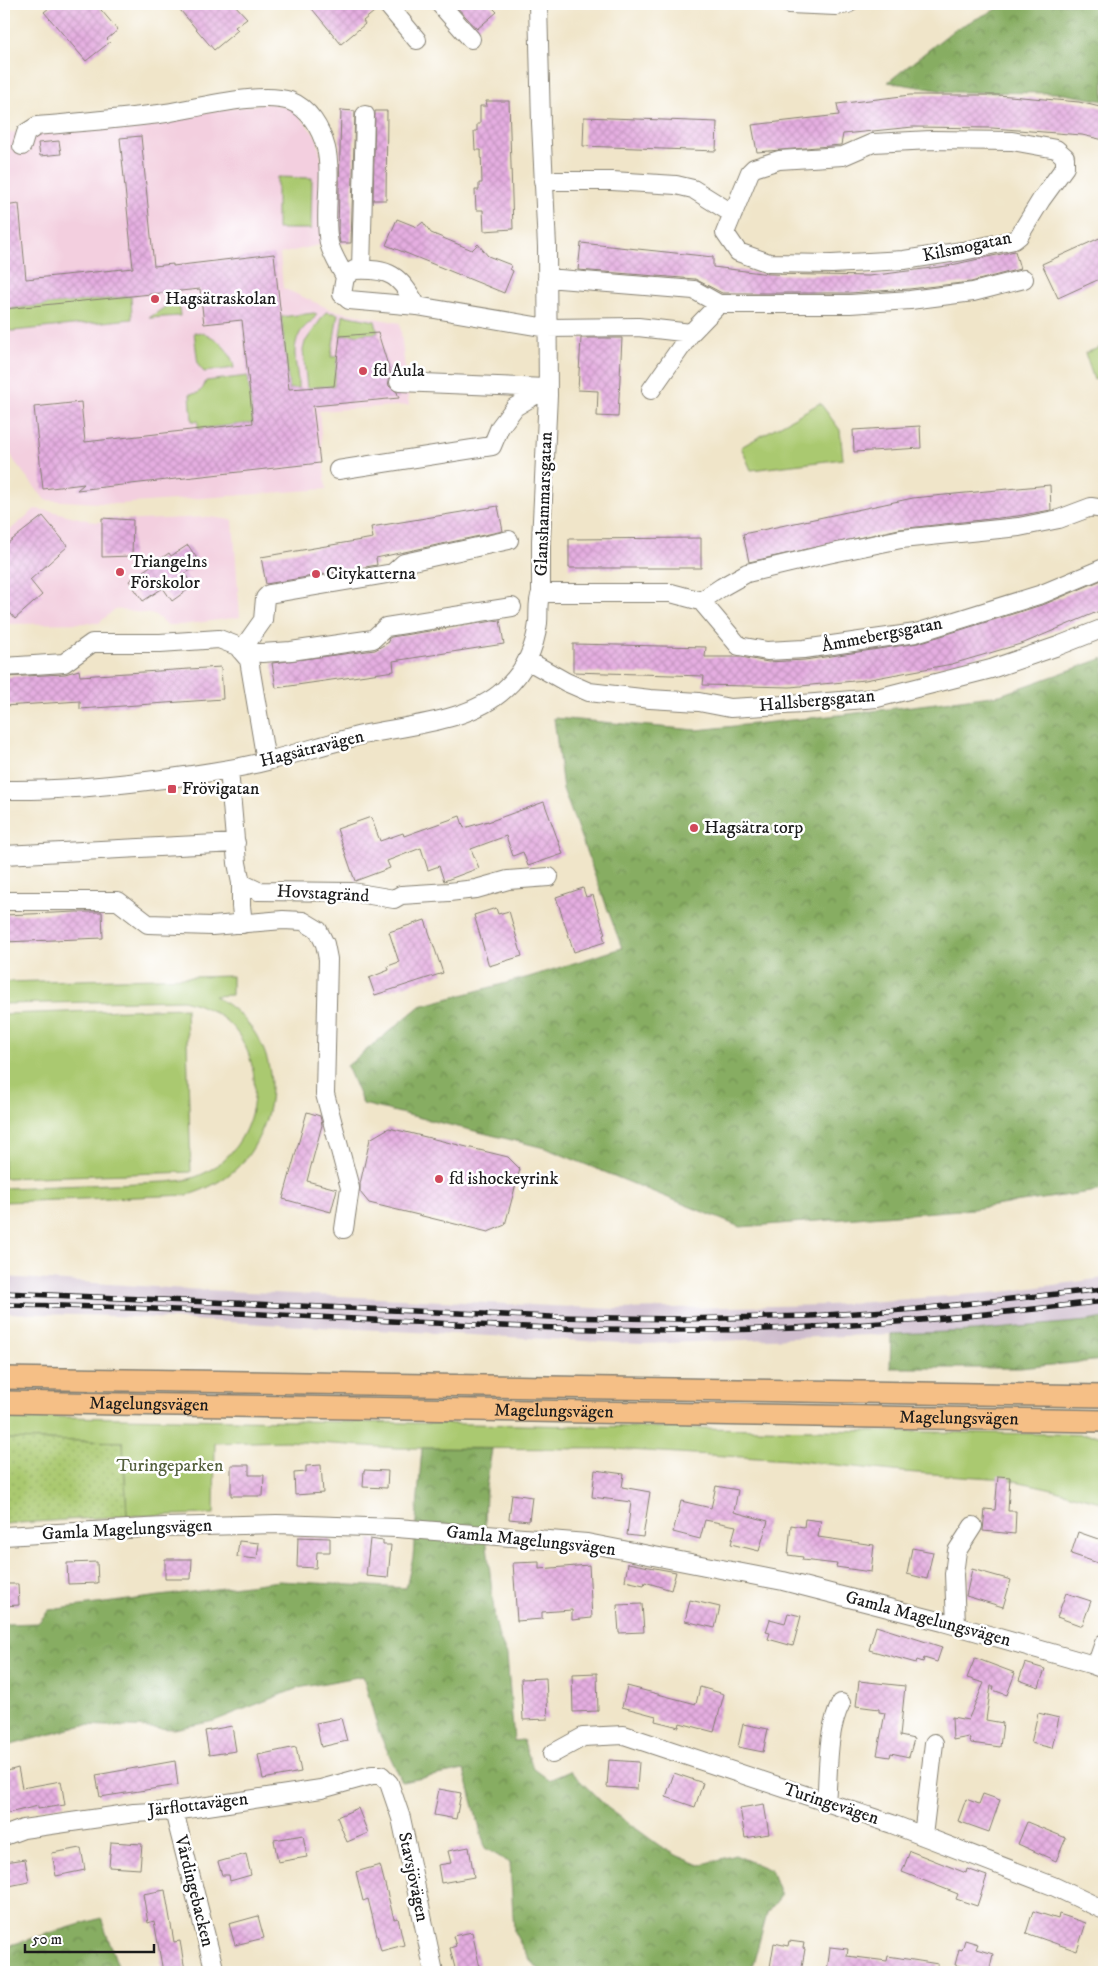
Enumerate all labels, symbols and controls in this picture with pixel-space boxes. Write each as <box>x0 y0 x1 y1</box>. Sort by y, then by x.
street label: Kilsmogatan <box>921 227 1014 267</box>
place label: Hagsätraskolan <box>165 288 277 310</box>
marker: Hagsätraskolan <box>149 293 161 305</box>
place label: fd Aula <box>373 360 425 382</box>
marker: fd Aula <box>357 365 369 377</box>
street label: Glanshammarsgatan <box>530 431 558 577</box>
place label: Triangelns Förskolor <box>130 551 207 594</box>
place label: Citykatterna <box>326 563 416 585</box>
marker: Triangelns Förskolor <box>114 566 126 578</box>
marker: Citykatterna <box>310 568 322 580</box>
street label: Åmmebergsgatan <box>820 611 945 657</box>
street label: Hallsbergsgatan <box>758 685 876 717</box>
street label: Hagsätravägen <box>258 725 367 773</box>
place label: Frövigatan <box>182 778 260 800</box>
marker: Frövigatan <box>166 783 178 795</box>
place label: Hagsätra torp <box>704 817 803 839</box>
marker: Hagsätra torp <box>688 822 700 834</box>
street label: Hovstagränd <box>276 881 370 907</box>
place label: fd ishockeyrink <box>449 1168 559 1190</box>
marker: fd ishockeyrink <box>433 1173 445 1185</box>
street label: Magelungsvägen <box>89 1392 210 1417</box>
street label: Magelungsvägen <box>494 1399 615 1424</box>
street label: Magelungsvägen <box>899 1406 1020 1431</box>
park label: Turingeparken <box>117 1455 224 1477</box>
street label: Gamla Magelungsvägen <box>41 1515 213 1545</box>
street label: Gamla Magelungsvägen <box>445 1521 617 1561</box>
street label: Gamla Magelungsvägen <box>843 1586 1014 1652</box>
street label: Turingevägen <box>780 1778 882 1830</box>
street label: Järflottavägen <box>145 1788 250 1822</box>
street label: Stavsjövägen <box>393 1830 433 1924</box>
street label: Vårdingebacken <box>169 1832 219 1950</box>
scale bar <box>25 1921 154 1953</box>
text: 50 m <box>32 1930 62 1949</box>

